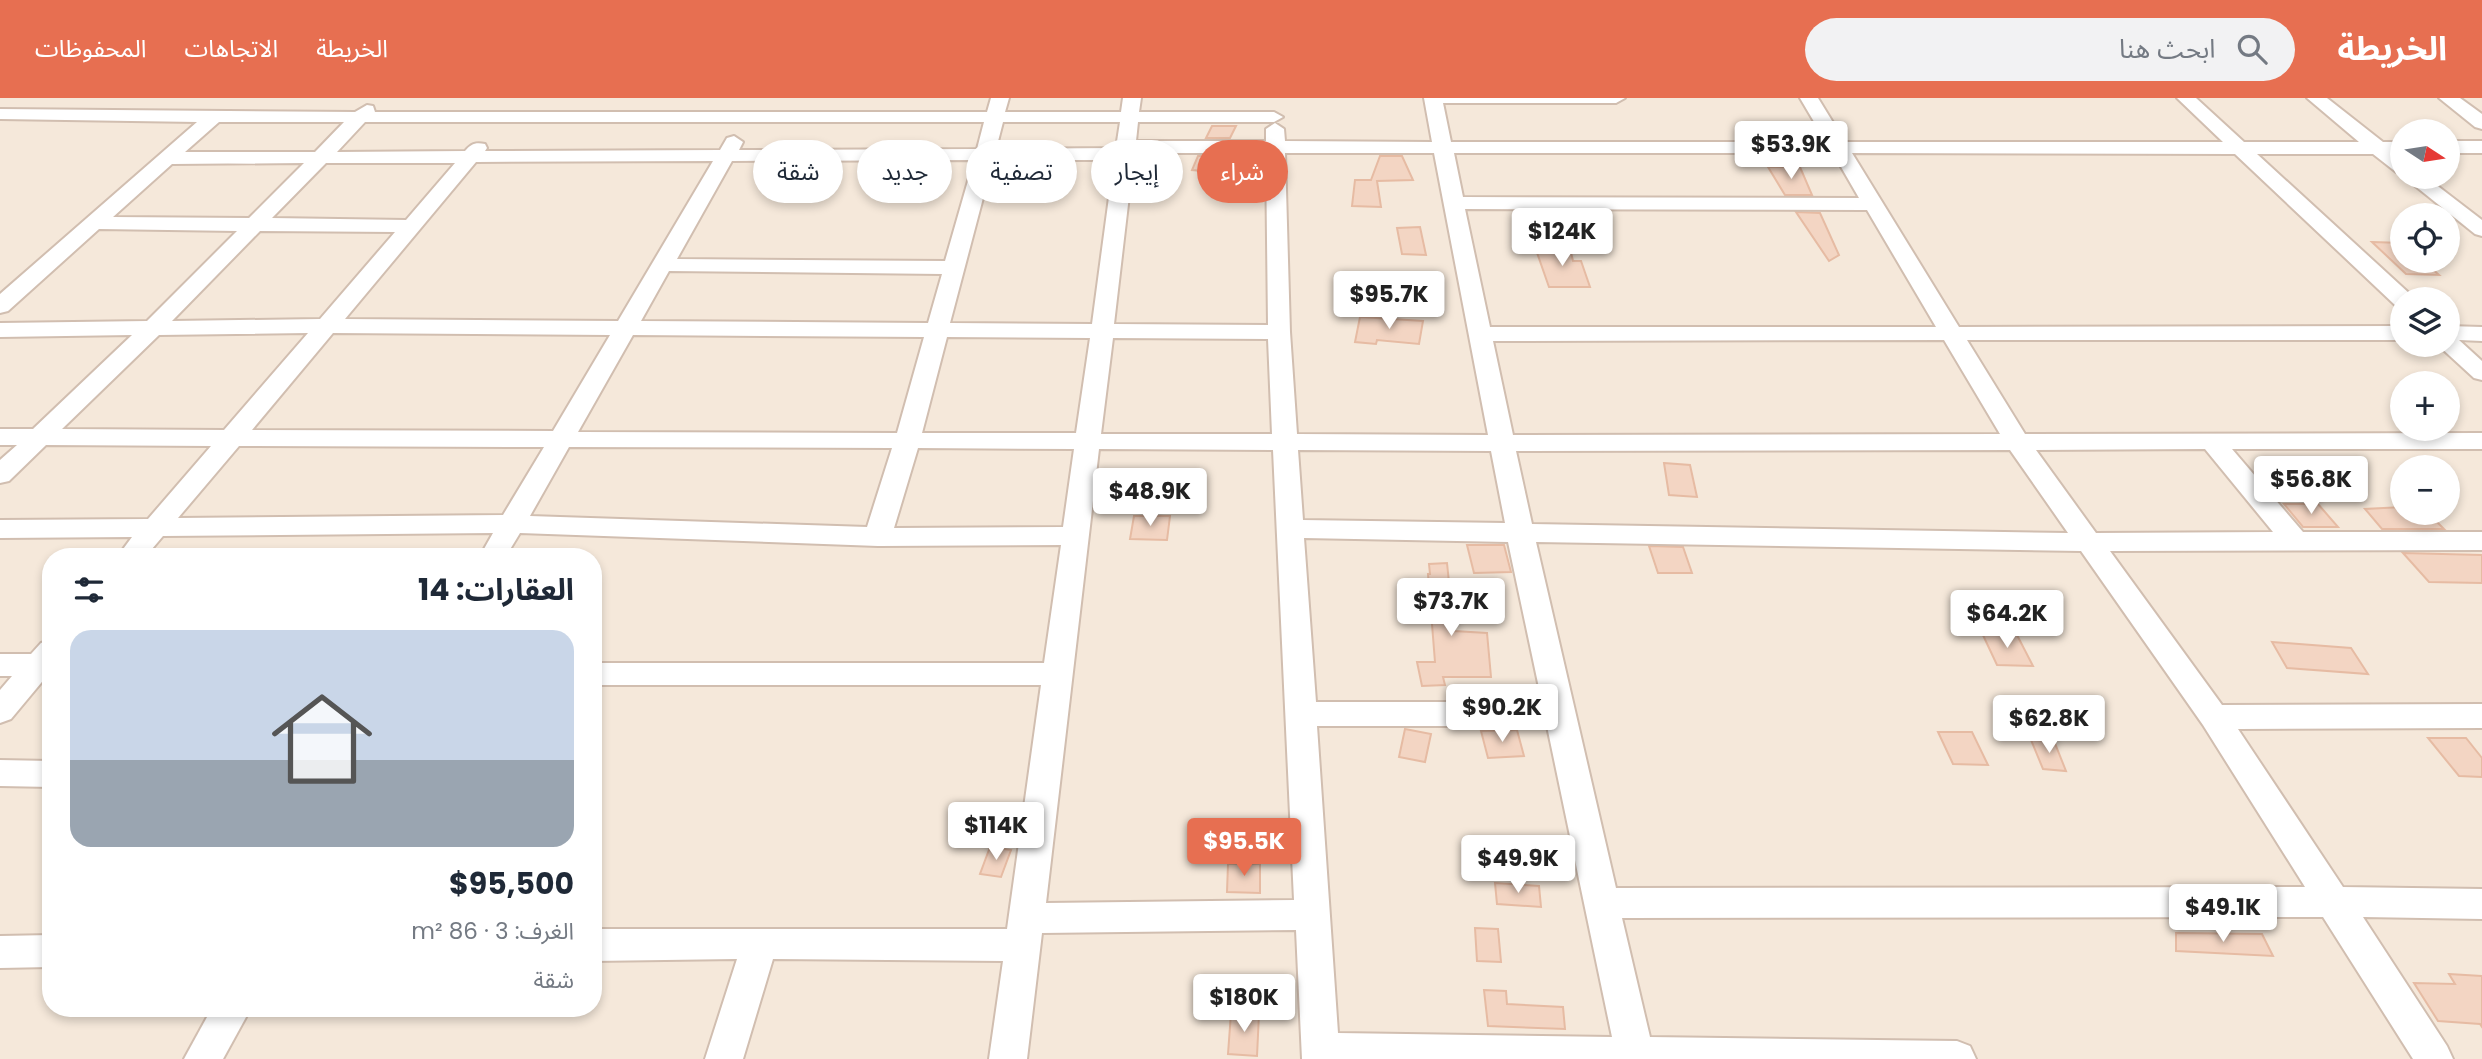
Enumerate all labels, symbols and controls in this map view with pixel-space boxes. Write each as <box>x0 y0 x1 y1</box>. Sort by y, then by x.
search box <box>1805 18 2295 81</box>
text: الخريطة <box>2337 25 2447 72</box>
icon: search <box>2233 30 2271 68</box>
text: ابحث هنا <box>2119 31 2215 67</box>
text: المحفوظات <box>35 32 146 65</box>
text: الاتجاهات <box>184 32 278 65</box>
text: الخريطة <box>316 32 388 65</box>
north arrow <box>2390 119 2460 189</box>
map controls <box>2390 119 2460 525</box>
pin: $53.9K <box>1734 122 1848 181</box>
text: $53.9K <box>1751 128 1831 160</box>
chip: شقة <box>753 140 843 203</box>
chip: جديد <box>857 140 952 203</box>
chip: تصفية <box>966 140 1077 203</box>
chip: إيجار <box>1091 140 1183 203</box>
chip: شراء <box>1197 140 1288 203</box>
button: locate <box>2390 203 2460 273</box>
pin: $124K <box>1513 208 1611 268</box>
text: $124K <box>1528 215 1596 247</box>
pin: $95.7K <box>1332 272 1446 331</box>
text: $95.7K <box>1349 278 1429 310</box>
button: layers <box>2390 287 2460 357</box>
button: + <box>2390 371 2460 441</box>
button: − <box>2390 455 2460 525</box>
pin: $56.8K <box>2254 456 2368 516</box>
text: $56.8K <box>2270 463 2352 495</box>
pin: $48.9K <box>1093 468 1207 528</box>
text: $48.9K <box>1109 475 1191 507</box>
text: العقارات: 14 <box>418 568 574 611</box>
icon: filters <box>70 571 108 609</box>
pin: $73.7K <box>1394 578 1508 638</box>
text: $73.7K <box>1413 585 1489 617</box>
pin: $64.2K <box>1950 590 2064 650</box>
text: $64.2K <box>1966 597 2048 629</box>
icon: home <box>259 676 385 802</box>
pin: $90.2K <box>1445 684 1559 744</box>
text: $90.2K <box>1462 691 1542 723</box>
pin: $62.8K <box>1992 696 2106 755</box>
text: $62.8K <box>2009 702 2089 734</box>
pin: $114K <box>947 802 1045 862</box>
text: $114K <box>964 809 1028 841</box>
pin: $95.5K <box>1187 818 1301 878</box>
text: $95.5K <box>1203 825 1285 857</box>
pin: $49.9K <box>1461 836 1575 895</box>
text: $49.9K <box>1477 842 1559 874</box>
text: $95,500 <box>449 862 574 905</box>
pin: $49.1K <box>2166 884 2280 944</box>
text: $49.1K <box>2185 891 2261 923</box>
text: الغرف: 3 · 86 m² <box>411 915 574 947</box>
text: شقة <box>533 964 574 996</box>
pin: $180K <box>1195 974 1293 1034</box>
text: $180K <box>1209 981 1279 1013</box>

